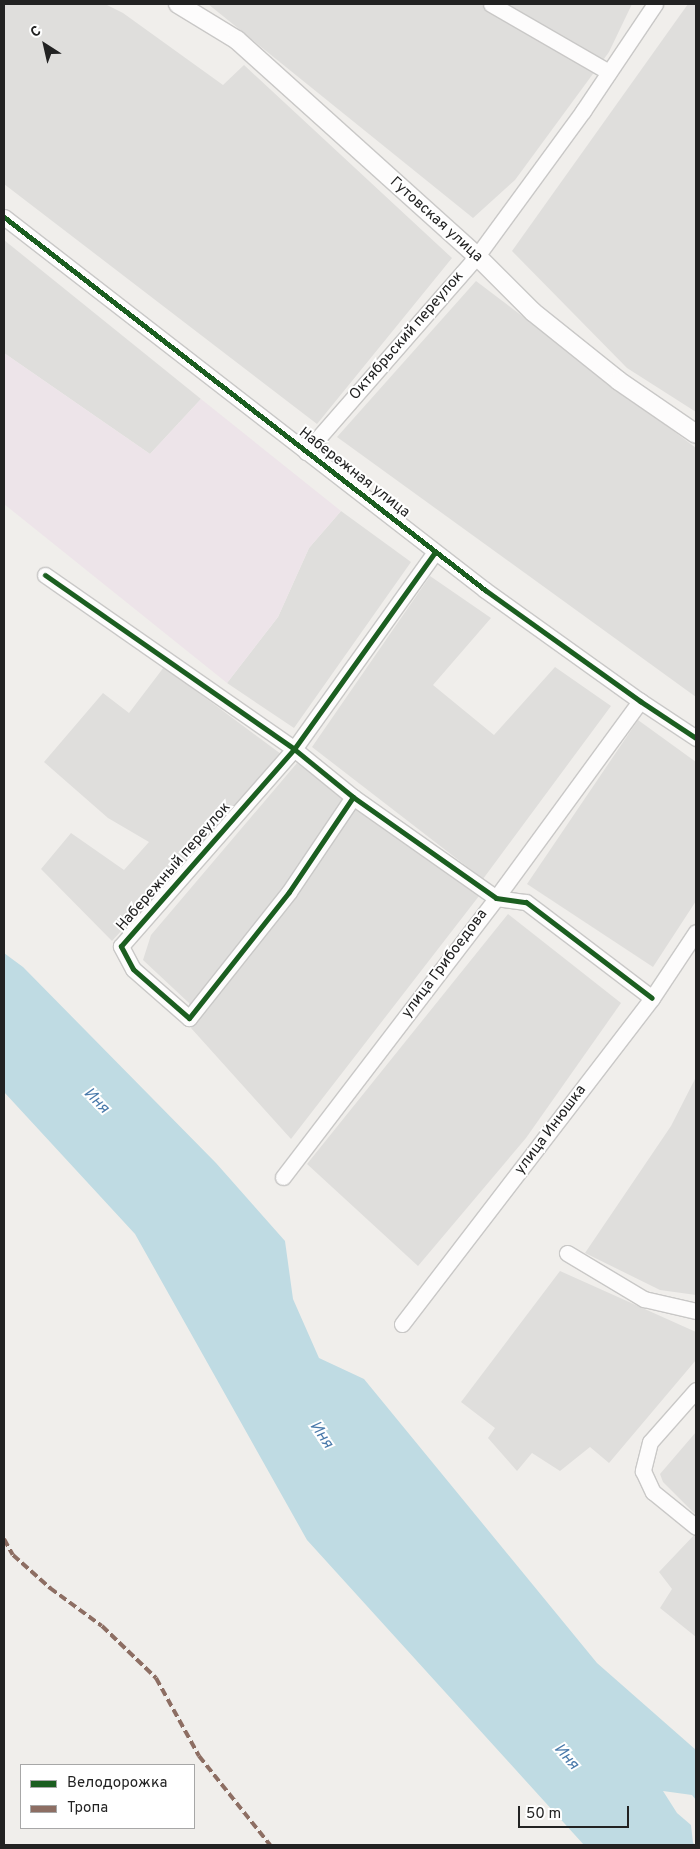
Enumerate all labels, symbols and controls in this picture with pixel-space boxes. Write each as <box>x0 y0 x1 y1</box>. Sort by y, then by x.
north arrow <box>20 20 70 70</box>
text: С <box>28 23 45 42</box>
street label: Гутовская улица <box>386 173 486 267</box>
street label: Октябрьский переулок <box>346 268 468 404</box>
street label: Набережная улица <box>295 424 413 522</box>
street label: Набережный переулок <box>113 799 235 935</box>
street label: улица Грибоедова <box>398 906 492 1022</box>
street label: улица Инюшка <box>511 1082 591 1178</box>
water label: Иня <box>79 1084 113 1118</box>
water label: Иня <box>305 1418 337 1452</box>
water label: Иня <box>549 1740 583 1774</box>
legend <box>20 1764 195 1829</box>
text: Велодорожка <box>67 1774 167 1793</box>
scale bar <box>520 1796 631 1828</box>
text: Тропа <box>67 1799 108 1818</box>
text: 50 m <box>526 1805 561 1824</box>

